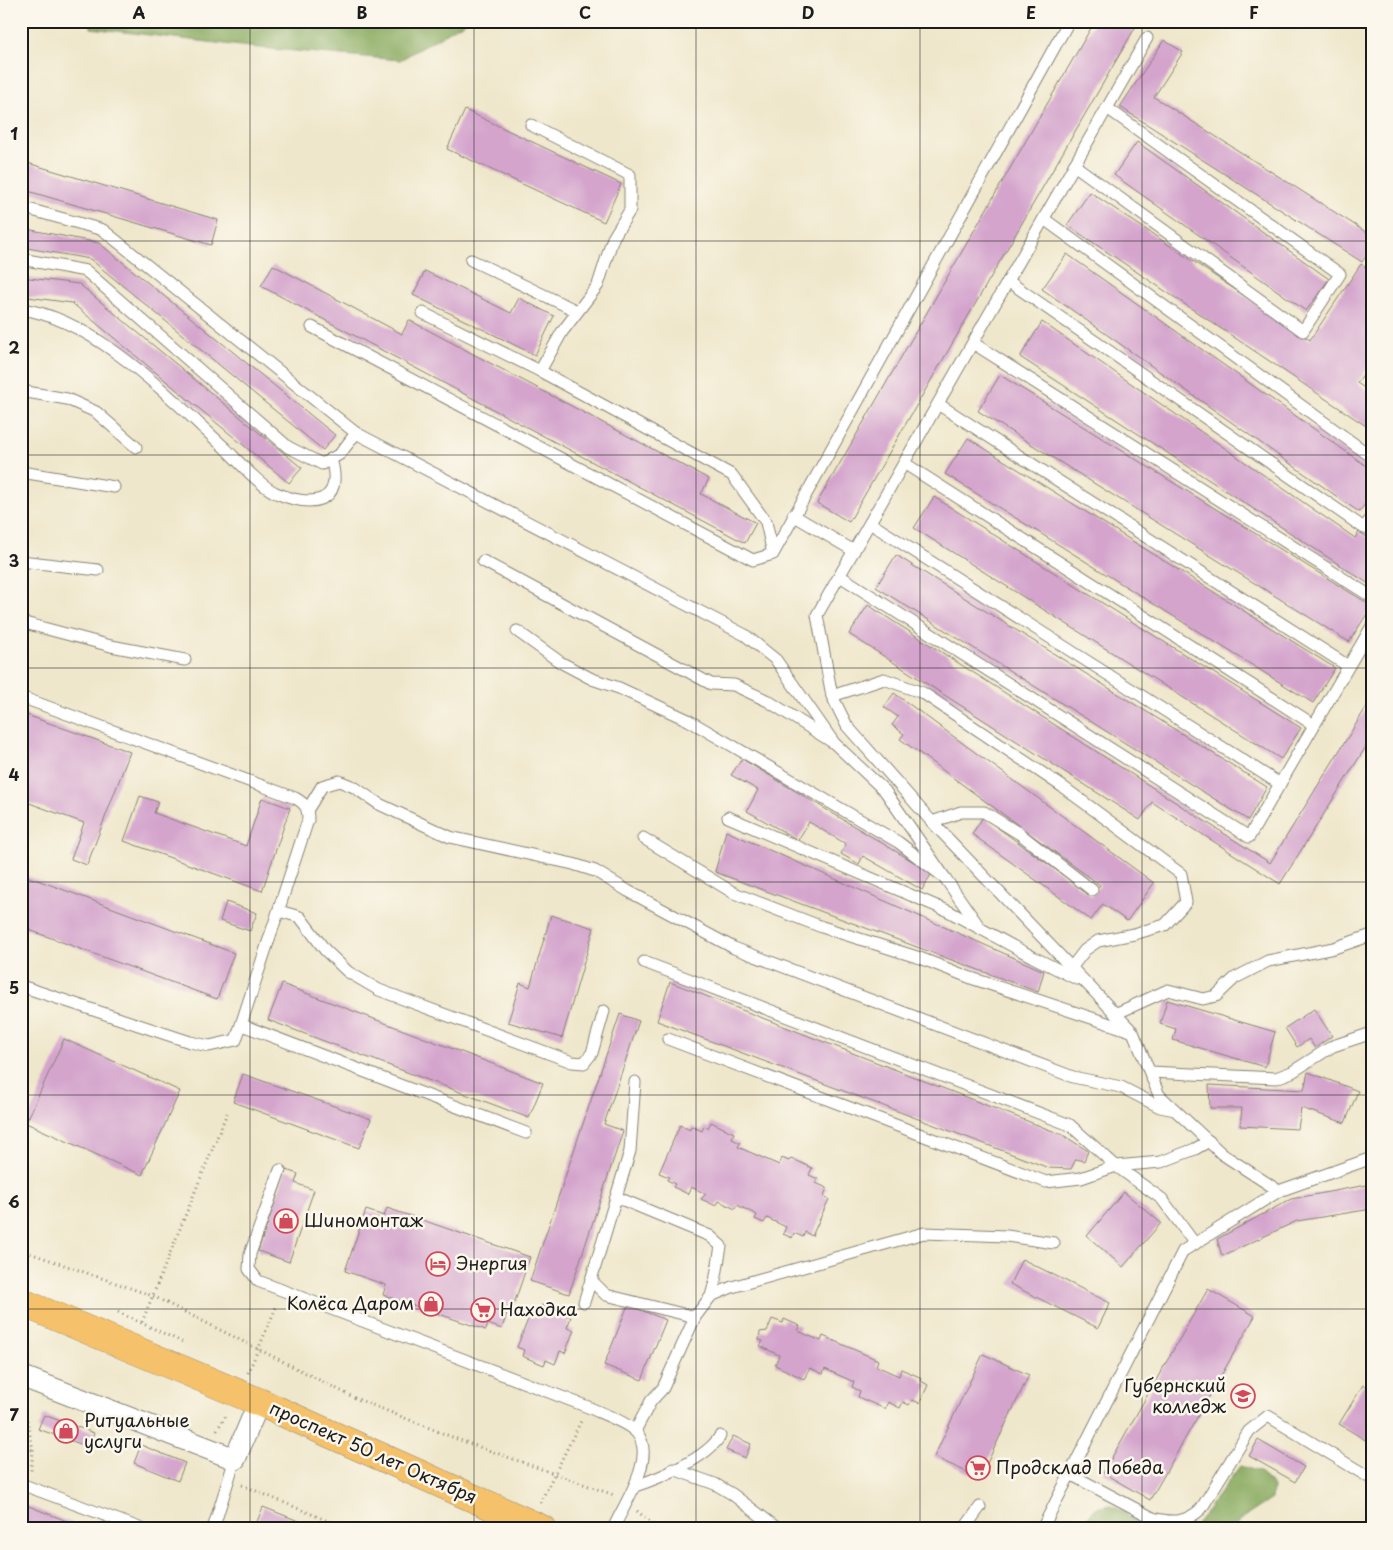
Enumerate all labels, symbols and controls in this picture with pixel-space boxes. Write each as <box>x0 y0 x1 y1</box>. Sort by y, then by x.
text: A <box>133 0 146 24</box>
text: B <box>357 0 368 24</box>
text: C <box>579 0 591 24</box>
text: D <box>802 0 814 24</box>
text: E <box>1026 0 1036 24</box>
text: F <box>1249 0 1259 24</box>
text: 1 <box>10 121 18 145</box>
text: 2 <box>8 335 20 359</box>
text: 3 <box>9 548 19 572</box>
text: 4 <box>9 762 20 786</box>
text: 5 <box>9 975 19 999</box>
text: 6 <box>8 1189 20 1213</box>
place label: Шиномонтаж <box>304 1206 424 1233</box>
shop icon: Шиномонтаж <box>273 1208 299 1234</box>
place label: Энергия <box>456 1249 528 1276</box>
hotel icon: Энергия <box>425 1251 451 1277</box>
place label: Колёса Даром <box>287 1289 414 1316</box>
shop icon: Колёса Даром <box>418 1291 444 1317</box>
place label: Находка <box>500 1295 578 1322</box>
supermarket icon: Находка <box>470 1297 496 1323</box>
place label: Губернский колледж <box>1124 1371 1226 1419</box>
school or university icon: Губернский колледж <box>1230 1383 1256 1409</box>
street label: проспект 50 лет Октября <box>265 1394 482 1510</box>
text: 7 <box>9 1402 19 1426</box>
place label: Ритуальные услуги <box>84 1406 190 1454</box>
shop icon: Ритуальные услуги <box>53 1418 79 1444</box>
place label: Продсклад Победа <box>996 1453 1164 1480</box>
supermarket icon: Продсклад Победа <box>965 1455 991 1481</box>

